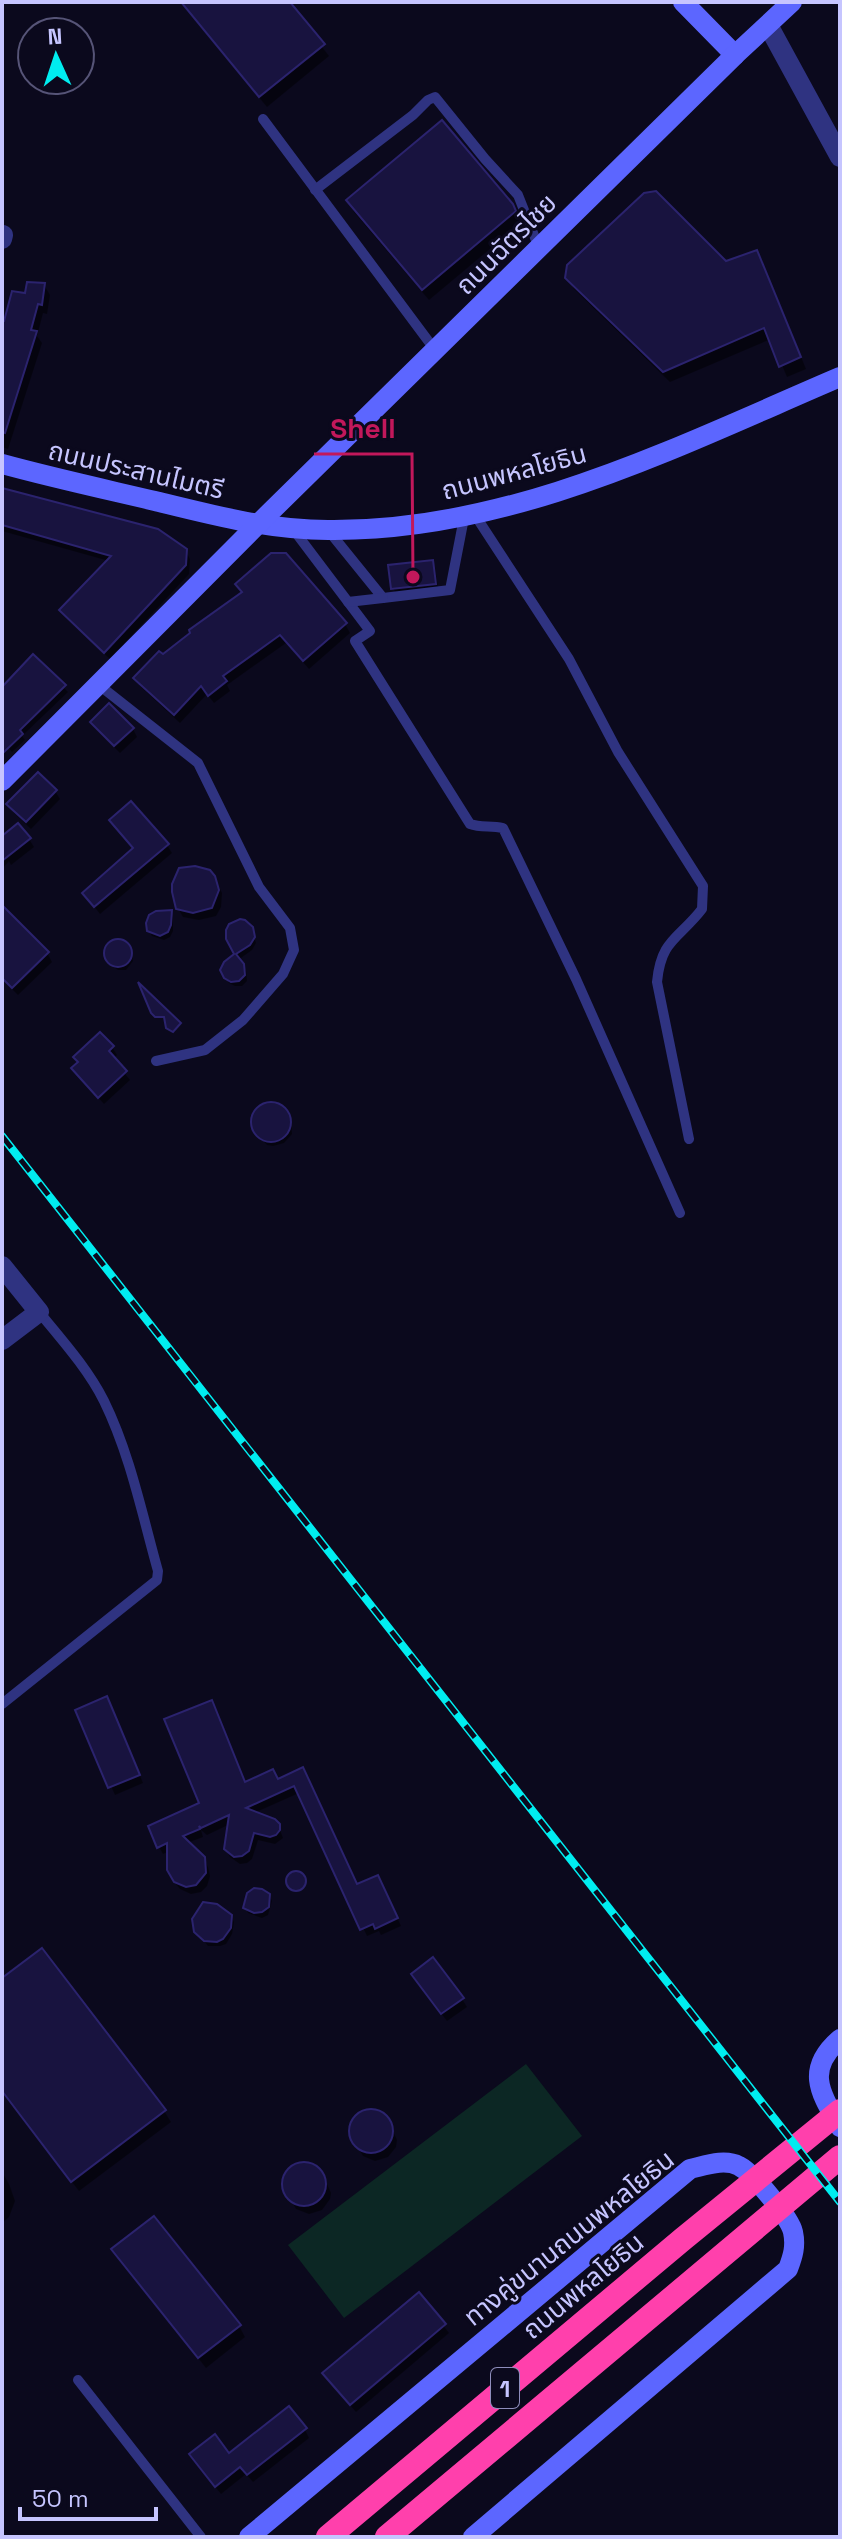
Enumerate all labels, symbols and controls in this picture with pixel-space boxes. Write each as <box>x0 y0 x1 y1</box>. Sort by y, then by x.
north arrow <box>16 16 96 96</box>
text: N <box>47 22 63 50</box>
street label: ถนนฉัตรไชย <box>448 186 564 302</box>
callout: Shell <box>314 402 412 454</box>
text: Shell <box>330 410 396 446</box>
street label: ถนนประสานไมตรี <box>45 433 227 507</box>
street label: ถนนพหลโยธิน <box>438 436 590 508</box>
street label: ทางคู่ขนานถนนพหลโยธิน <box>458 2144 680 2332</box>
street label: ถนนพหลโยธิน <box>516 2226 650 2346</box>
road number: 1 <box>491 2368 519 2408</box>
scale bar <box>20 2471 156 2521</box>
text: 50 m <box>32 2483 89 2514</box>

